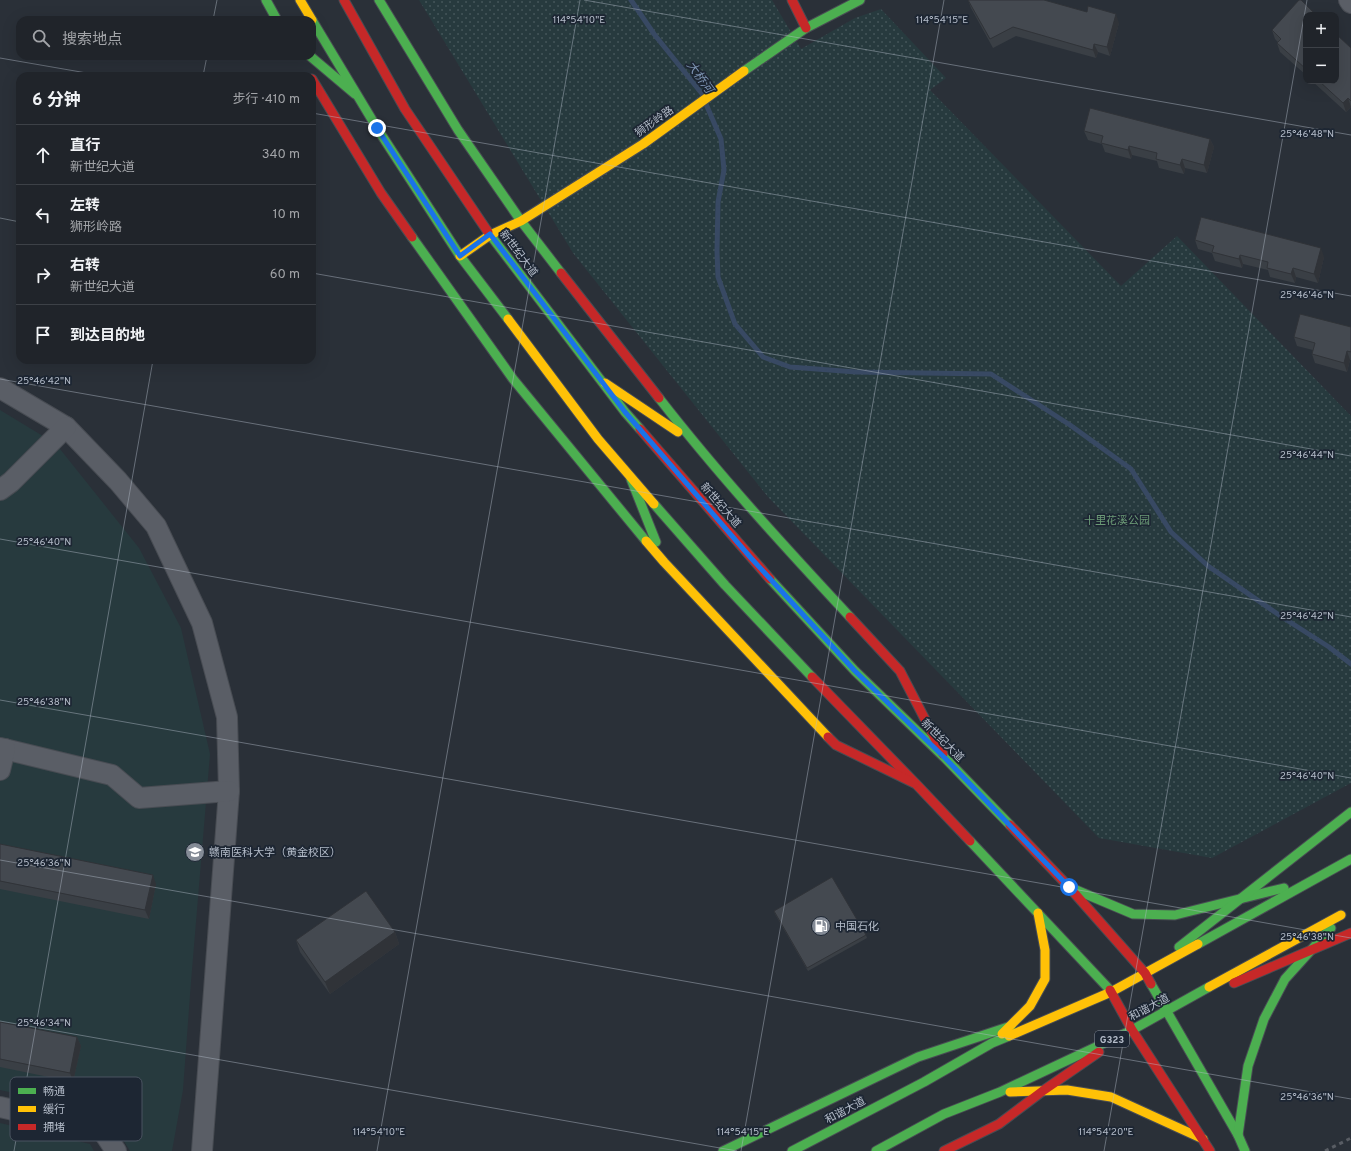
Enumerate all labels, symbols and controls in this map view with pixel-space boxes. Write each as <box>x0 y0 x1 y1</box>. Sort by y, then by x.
map controls <box>1303 12 1339 84</box>
button: + <box>1303 12 1339 48</box>
text: 114°54'10"E <box>553 14 605 27</box>
text: 114°54'15"E <box>916 14 968 27</box>
search box <box>16 16 316 60</box>
icon: search <box>30 27 52 49</box>
text: 搜索地点 <box>62 31 122 50</box>
button: − <box>1303 48 1339 84</box>
water label: 大桥河 <box>682 58 717 98</box>
text: 6 分钟 <box>32 90 81 112</box>
text: 步行 · 410 m <box>233 92 300 108</box>
street label: 狮形岭路 <box>633 103 677 140</box>
route end <box>368 119 386 137</box>
text: 25°46'48"N <box>1280 128 1334 141</box>
text: 直行 <box>70 137 100 156</box>
icon: ahead <box>32 144 54 166</box>
text: 340 m <box>262 147 300 163</box>
text: 新世纪大道 <box>70 160 135 176</box>
text: 左转 <box>70 197 100 216</box>
icon: left <box>32 204 54 226</box>
text: 10 m <box>273 207 300 223</box>
text: 狮形岭路 <box>70 220 122 236</box>
street label: 新世纪大道 <box>496 227 540 280</box>
text: 右转 <box>70 257 100 276</box>
icon: right <box>32 264 54 286</box>
text: 60 m <box>270 267 300 283</box>
text: 新世纪大道 <box>70 280 135 296</box>
text: 25°46'46"N <box>1280 289 1334 302</box>
icon: arrive <box>32 324 54 346</box>
text: 到达目的地 <box>70 327 145 346</box>
text: 25°46'42"N <box>17 375 71 388</box>
text: 25°46'44"N <box>1280 449 1334 462</box>
street label: 新世纪大道 <box>697 480 744 531</box>
park label: 十里花溪公园 <box>1084 514 1150 528</box>
text: 25°46'40"N <box>17 536 71 549</box>
text: 25°46'42"N <box>1280 610 1334 623</box>
text: 25°46'38"N <box>17 696 71 709</box>
street label: 新世纪大道 <box>918 716 967 765</box>
text: 25°46'40"N <box>1280 770 1334 783</box>
school or university icon: 赣南医科大学（黄金校区） <box>184 841 206 863</box>
place label: 赣南医科大学（黄金校区） <box>209 846 341 860</box>
text: 25°46'36"N <box>17 857 71 870</box>
route start <box>1060 878 1078 896</box>
fuel station icon: 中国石化 <box>810 915 832 937</box>
place label: 中国石化 <box>835 920 879 934</box>
text: 25°46'38"N <box>1280 931 1334 944</box>
street label: 和谐大道 <box>1127 991 1172 1024</box>
text: 25°46'34"N <box>17 1017 71 1030</box>
road number: G323 <box>1095 1031 1129 1047</box>
legend <box>10 1077 142 1141</box>
text: 畅通 <box>43 1085 65 1099</box>
text: 25°46'36"N <box>1280 1091 1334 1104</box>
street label: 和谐大道 <box>823 1094 868 1127</box>
text: 缓行 <box>43 1103 65 1117</box>
text: 拥堵 <box>43 1121 65 1135</box>
text: 114°54'10"E <box>353 1126 405 1139</box>
text: 114°54'15"E <box>717 1126 769 1139</box>
text: 114°54'20"E <box>1079 1126 1133 1139</box>

